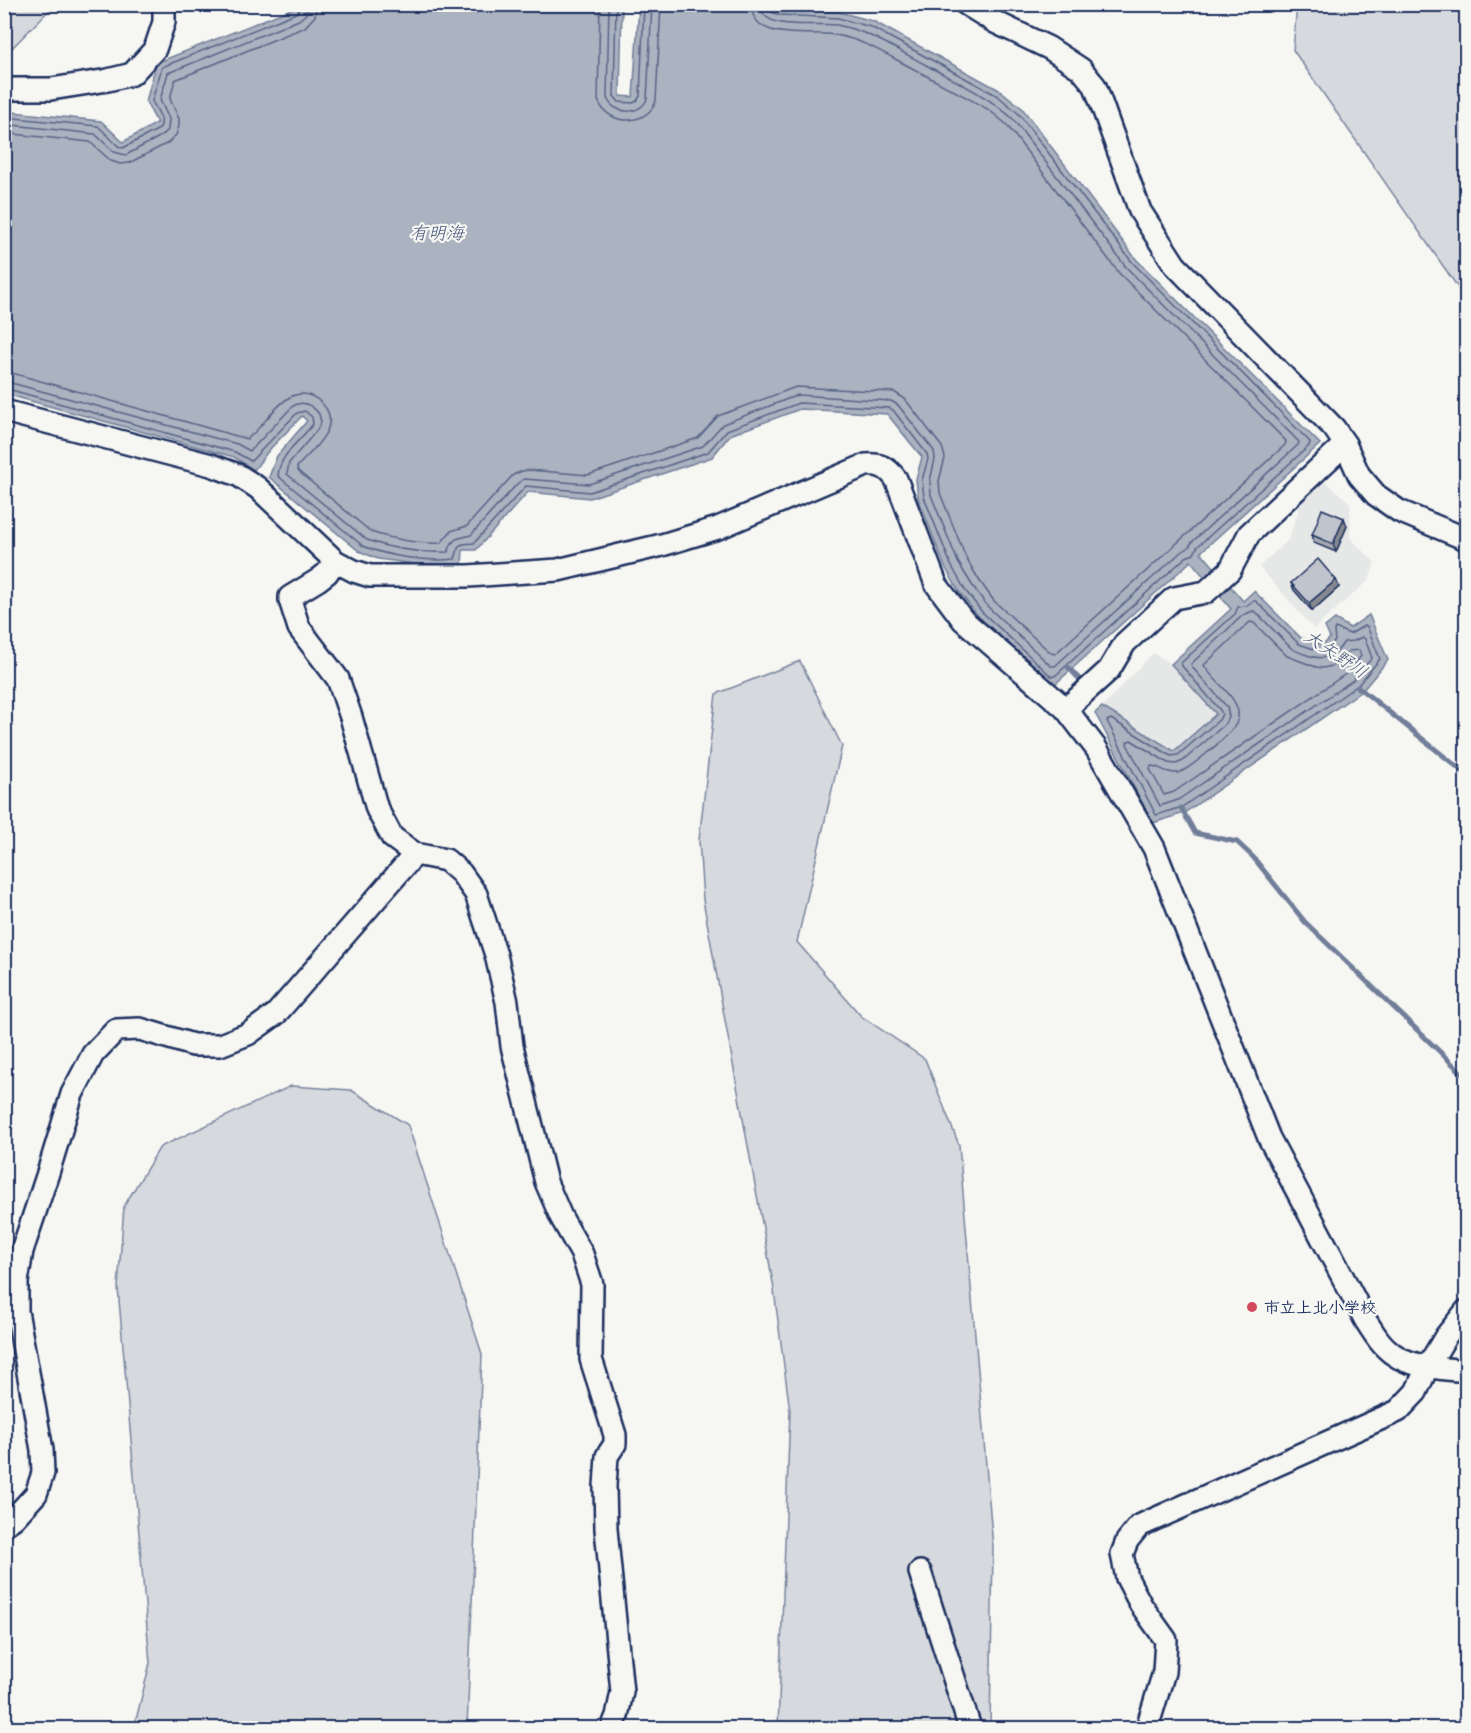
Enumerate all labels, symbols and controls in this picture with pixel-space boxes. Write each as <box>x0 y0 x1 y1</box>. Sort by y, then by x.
water label: 有明海 <box>410 221 466 245</box>
water label: 大矢野川 <box>1299 624 1373 684</box>
place label: 市立上北小学校 <box>1264 1297 1376 1318</box>
marker: 市立上北小学校 <box>1245 1300 1259 1314</box>

